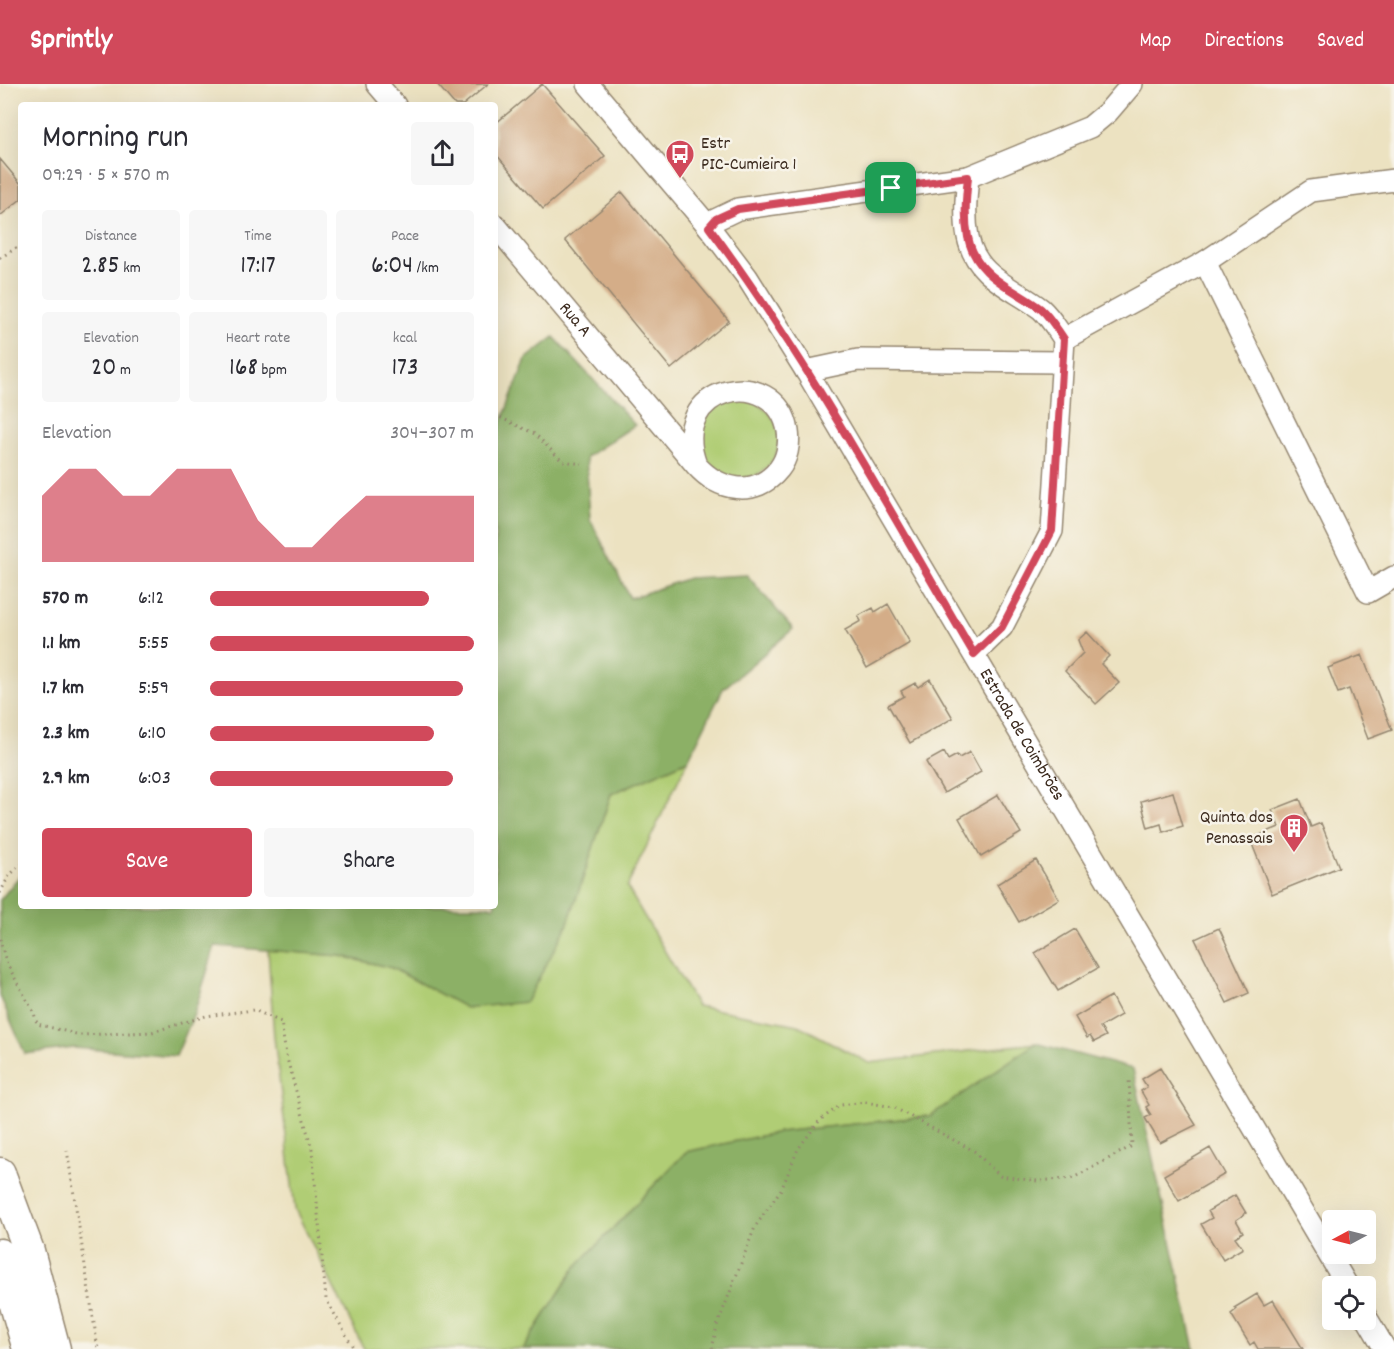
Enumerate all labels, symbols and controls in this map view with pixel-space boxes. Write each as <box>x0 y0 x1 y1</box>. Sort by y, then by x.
text: Sprintly <box>30 22 112 62</box>
text: Map <box>1140 27 1171 57</box>
text: Directions <box>1204 27 1284 57</box>
text: Saved <box>1317 27 1364 57</box>
text: Morning run <box>42 116 189 163</box>
button: share <box>411 122 474 185</box>
place label: Estr PIC-Cumieira 1 <box>701 132 797 178</box>
bus stop icon: Estr PIC-Cumieira 1 <box>664 138 696 180</box>
text: 09:29 · 5 × 570 m <box>42 162 169 190</box>
pin <box>865 162 916 213</box>
icon: arrive <box>874 171 907 204</box>
text: Distance <box>85 225 137 248</box>
text: Time <box>244 225 272 248</box>
text: Pace <box>391 225 419 248</box>
text: 2.85 <box>81 248 119 285</box>
text: 17:17 <box>240 248 276 285</box>
text: 6:04 <box>371 248 413 285</box>
text: km <box>119 257 141 280</box>
text: /km <box>413 257 439 280</box>
street label: Rua A <box>553 297 597 343</box>
text: Elevation <box>83 327 139 350</box>
text: Heart rate <box>226 327 290 350</box>
text: kcal <box>393 327 417 350</box>
text: 20 <box>91 350 116 387</box>
text: 168 <box>229 350 258 387</box>
text: 173 <box>391 350 419 387</box>
text: m <box>116 359 131 382</box>
text: bpm <box>258 359 287 382</box>
text: Elevation <box>42 420 112 448</box>
text: 304–307 m <box>390 420 474 448</box>
text: 570 m <box>42 585 88 613</box>
text: 6:12 <box>138 585 164 613</box>
text: 1.1 km <box>42 630 81 658</box>
text: 5:55 <box>138 630 169 658</box>
street label: Estrada de Coimbrões <box>972 664 1070 806</box>
text: 1.7 km <box>42 675 84 703</box>
text: 5:59 <box>138 675 169 703</box>
text: 2.3 km <box>42 720 89 748</box>
text: 6:10 <box>138 720 166 748</box>
text: 2.9 km <box>42 765 90 793</box>
text: 6:03 <box>138 765 171 793</box>
place label: Quinta dos Penassais <box>1200 806 1273 852</box>
building icon: Quinta dos Penassais <box>1278 812 1310 854</box>
button: Save <box>42 828 252 897</box>
button: Share <box>264 828 474 897</box>
north arrow <box>1322 1210 1376 1264</box>
map controls <box>1322 1210 1376 1330</box>
button: locate <box>1322 1276 1376 1330</box>

